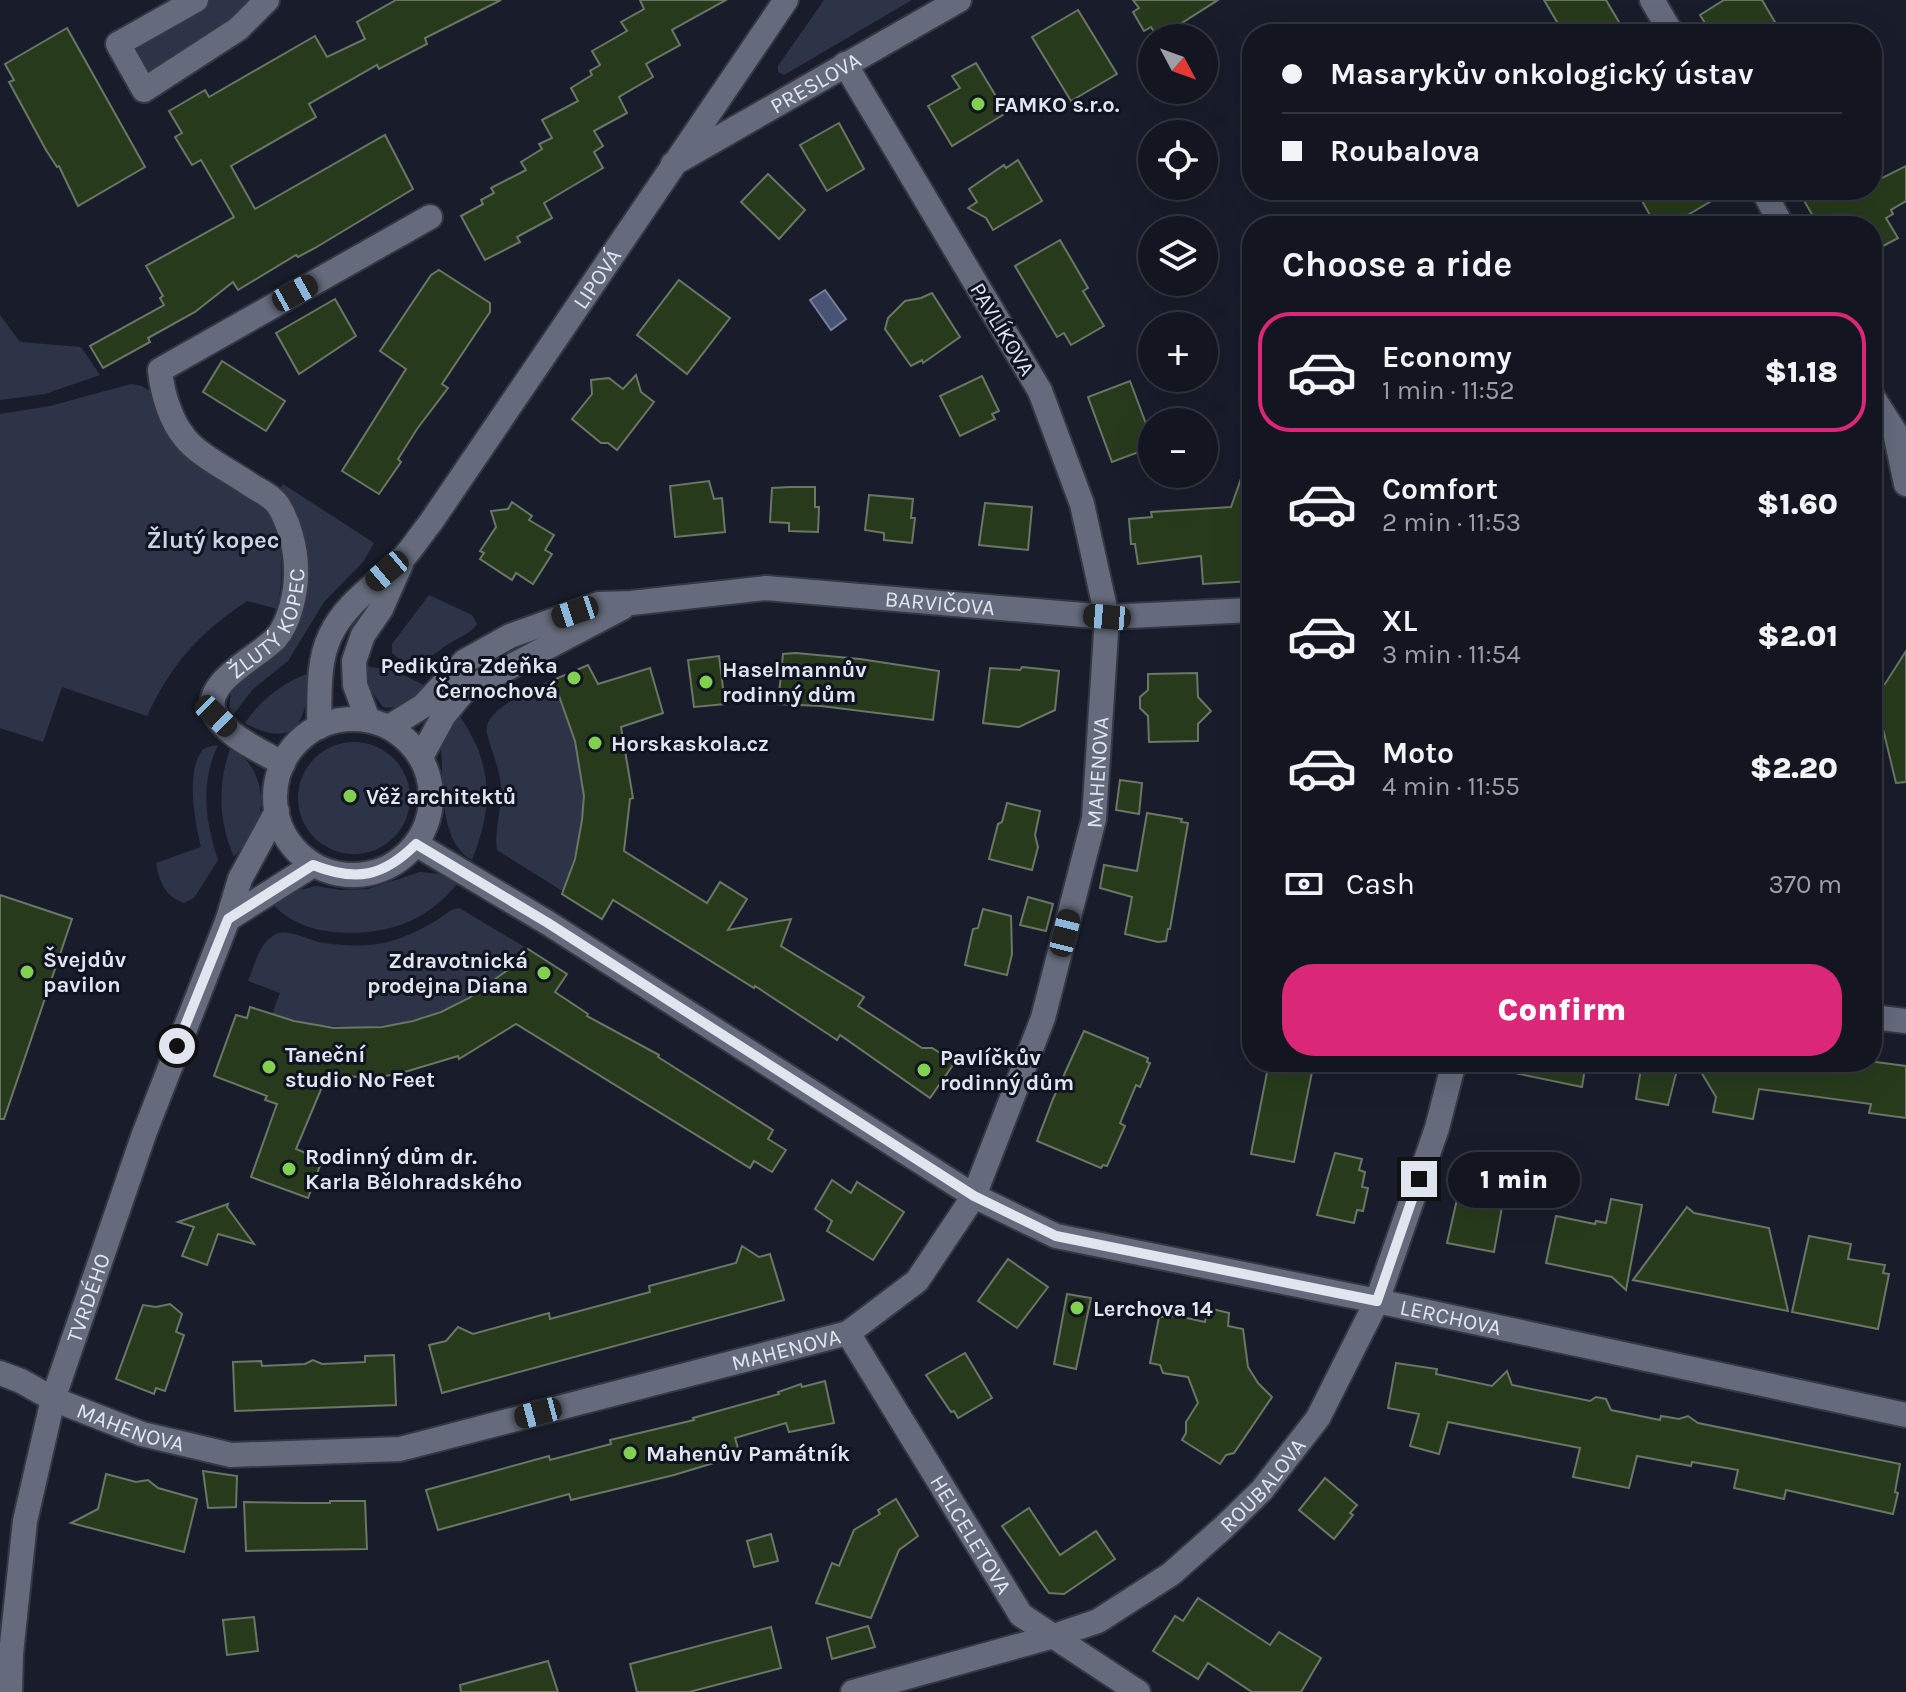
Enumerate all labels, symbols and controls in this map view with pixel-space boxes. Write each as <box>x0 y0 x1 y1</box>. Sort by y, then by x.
north arrow <box>1138 24 1218 104</box>
map controls <box>1138 24 1218 488</box>
street label: PRESLOVA <box>766 47 866 119</box>
text: Masarykův onkologický ústav <box>1330 56 1753 92</box>
place label: FAMKO s.r.o. <box>994 92 1120 118</box>
marker: FAMKO s.r.o. <box>969 95 987 113</box>
button: locate <box>1138 120 1218 200</box>
text: Roubalova <box>1330 133 1480 169</box>
button: layers <box>1138 216 1218 296</box>
street label: LIPOVÁ <box>568 243 627 314</box>
text: Choose a ride <box>1282 243 1512 285</box>
car <box>268 271 322 315</box>
street label: PAVLÍKOVA <box>964 278 1041 381</box>
button: + <box>1138 312 1218 392</box>
icon: car <box>1286 336 1358 408</box>
text: Economy <box>1382 339 1512 375</box>
text: $1.18 <box>1764 354 1838 390</box>
text: 1 min · 11:52 <box>1382 375 1514 406</box>
button: − <box>1138 408 1218 488</box>
icon: car <box>1286 468 1358 540</box>
text: Comfort <box>1382 471 1498 507</box>
text: $1.60 <box>1757 486 1838 522</box>
text: 2 min · 11:53 <box>1382 507 1521 538</box>
district label: Žlutý kopec <box>147 525 279 554</box>
car <box>361 546 413 596</box>
street label: ŽLUTÝ KOPEC <box>223 568 310 685</box>
street label: BARVIČOVA <box>884 586 996 621</box>
car <box>548 593 602 631</box>
icon: car <box>1286 600 1358 672</box>
car <box>1082 603 1132 631</box>
text: XL <box>1382 603 1417 639</box>
text: $2.01 <box>1757 618 1838 654</box>
text: 3 min · 11:54 <box>1382 639 1521 670</box>
place label: Pedikůra Zdeňka Černochová <box>380 653 558 704</box>
place label: Haselmannův rodinný dům <box>722 657 867 708</box>
marker: Pedikůra Zdeňka Černochová <box>565 669 583 687</box>
marker: Haselmannův rodinný dům <box>697 673 715 691</box>
car <box>190 691 242 741</box>
street label: MAHENOVA <box>1081 715 1115 829</box>
place label: Horskaskola.cz <box>611 731 769 757</box>
icon: car <box>1286 732 1358 804</box>
marker: Horskaskola.cz <box>586 734 604 752</box>
text: Moto <box>1382 735 1454 771</box>
text: $2.20 <box>1750 750 1838 786</box>
text: 4 min · 11:55 <box>1382 771 1520 802</box>
place label: Věž architektů <box>366 784 516 810</box>
marker: Věž architektů <box>341 787 359 805</box>
icon: cash <box>1282 862 1326 906</box>
text: Cash <box>1346 866 1415 902</box>
text: 370 m <box>1769 869 1842 900</box>
car <box>1048 907 1082 959</box>
place label: Švejdův pavilon <box>43 946 127 998</box>
place label: Zdravotnická prodejna Diana <box>367 948 528 999</box>
marker: Švejdův pavilon <box>18 963 36 981</box>
marker: Zdravotnická prodejna Diana <box>535 964 553 982</box>
button: Confirm <box>1282 964 1842 1056</box>
route start <box>159 1028 195 1064</box>
place label: Taneční studio No Feet <box>285 1042 435 1093</box>
place label: Pavlíčkův rodinný dům <box>940 1045 1074 1096</box>
marker: Taneční studio No Feet <box>260 1058 278 1076</box>
marker: Pavlíčkův rodinný dům <box>915 1061 933 1079</box>
place label: Rodinný dům dr. Karla Bělohradského <box>305 1144 522 1195</box>
callout: 1 min <box>1447 1151 1579 1207</box>
marker: Rodinný dům dr. Karla Bělohradského <box>280 1160 298 1178</box>
route end <box>1401 1161 1437 1197</box>
text: 1 min <box>1480 1164 1548 1195</box>
street label: TVRDÉHO <box>61 1250 116 1346</box>
street label: LERCHOVA <box>1398 1294 1504 1341</box>
place label: Lerchova 14 <box>1093 1296 1213 1322</box>
marker: Lerchova 14 <box>1068 1299 1086 1317</box>
street label: MAHENOVA <box>729 1323 844 1377</box>
car <box>512 1395 564 1431</box>
street label: MAHENOVA <box>73 1398 187 1458</box>
street label: ROUBALOVA <box>1215 1433 1312 1538</box>
place label: Mahenův Památník <box>646 1441 850 1467</box>
marker: Mahenův Památník <box>621 1444 639 1462</box>
street label: HELCELETOVA <box>924 1470 1017 1599</box>

